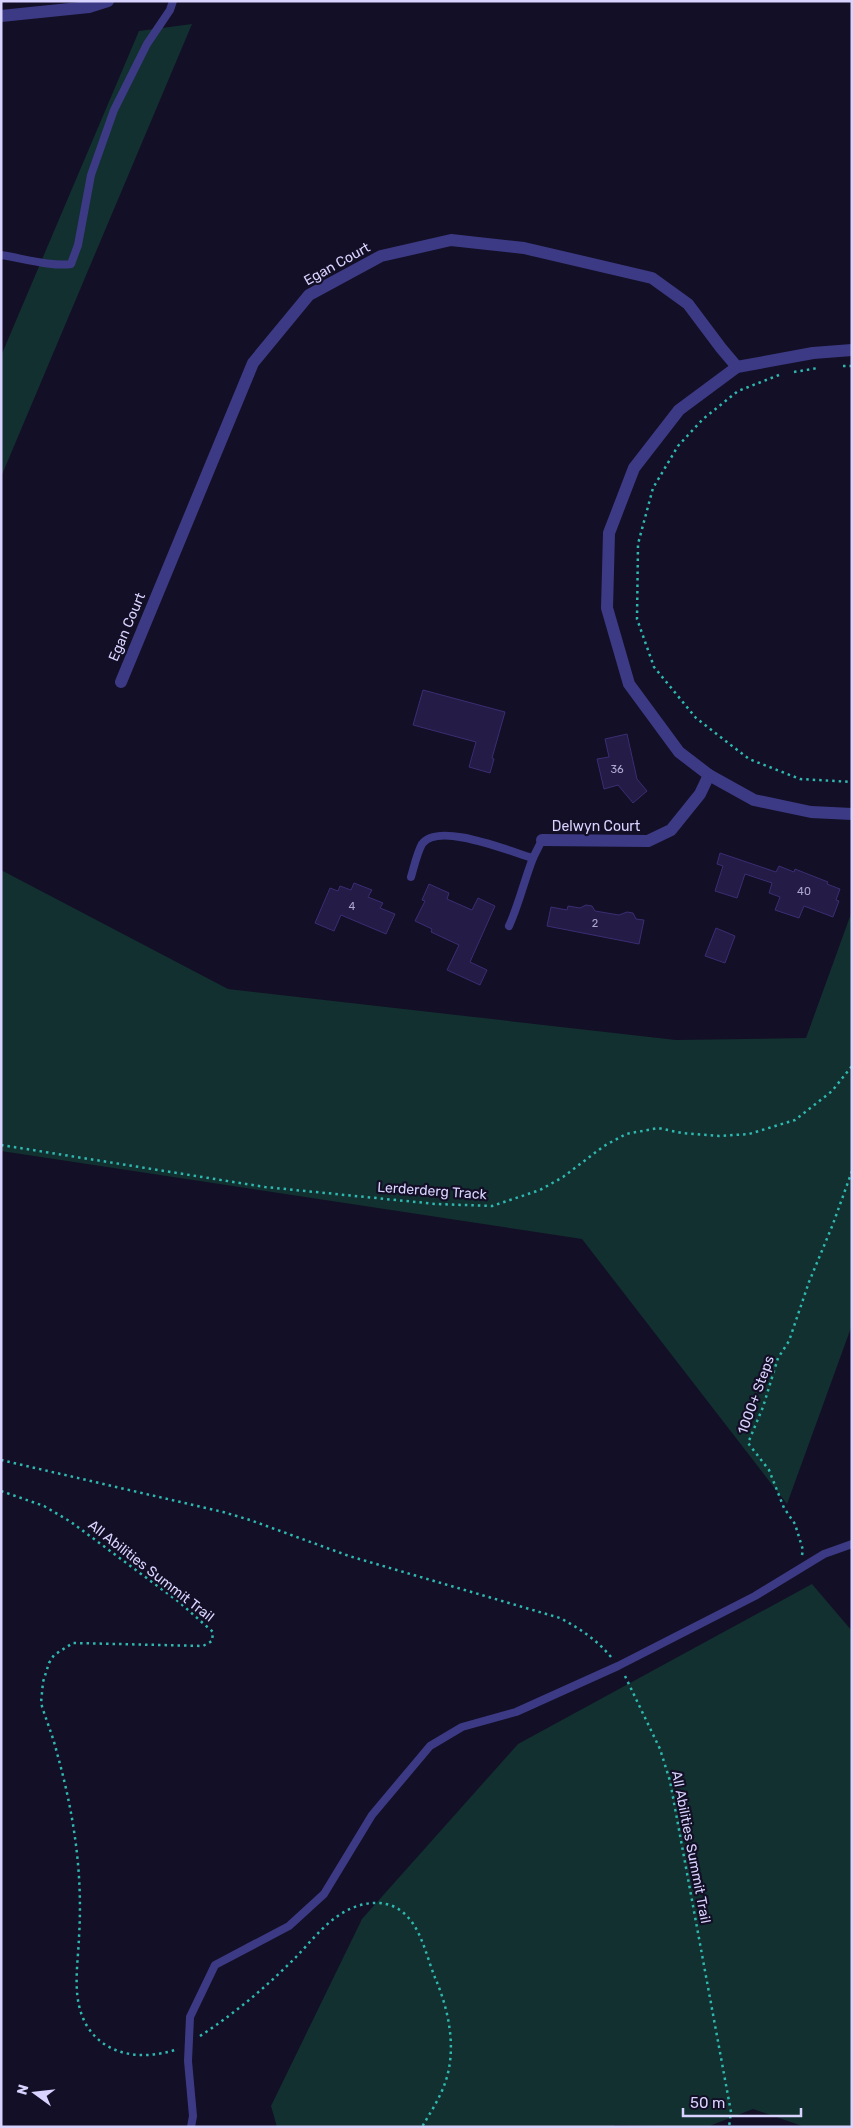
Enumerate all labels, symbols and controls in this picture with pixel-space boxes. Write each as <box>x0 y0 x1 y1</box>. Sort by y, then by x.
street label: Egan Court <box>301 239 373 289</box>
street label: Egan Court <box>105 590 149 664</box>
house number: 36 <box>610 763 624 776</box>
street label: Delwyn Court <box>552 818 641 835</box>
house number: 40 <box>797 885 811 898</box>
house number: 4 <box>349 900 356 913</box>
house number: 2 <box>592 917 598 930</box>
street label: Lerderderg Track <box>377 1179 488 1203</box>
street label: 1000+ Steps <box>734 1353 778 1437</box>
street label: All Abilities Summit Trail <box>85 1517 217 1625</box>
street label: All Abilities Summit Trail <box>668 1769 714 1925</box>
north arrow <box>10 2068 60 2118</box>
text: N <box>13 2083 32 2097</box>
scale bar <box>683 2086 800 2118</box>
text: 50 m <box>690 2094 725 2112</box>

